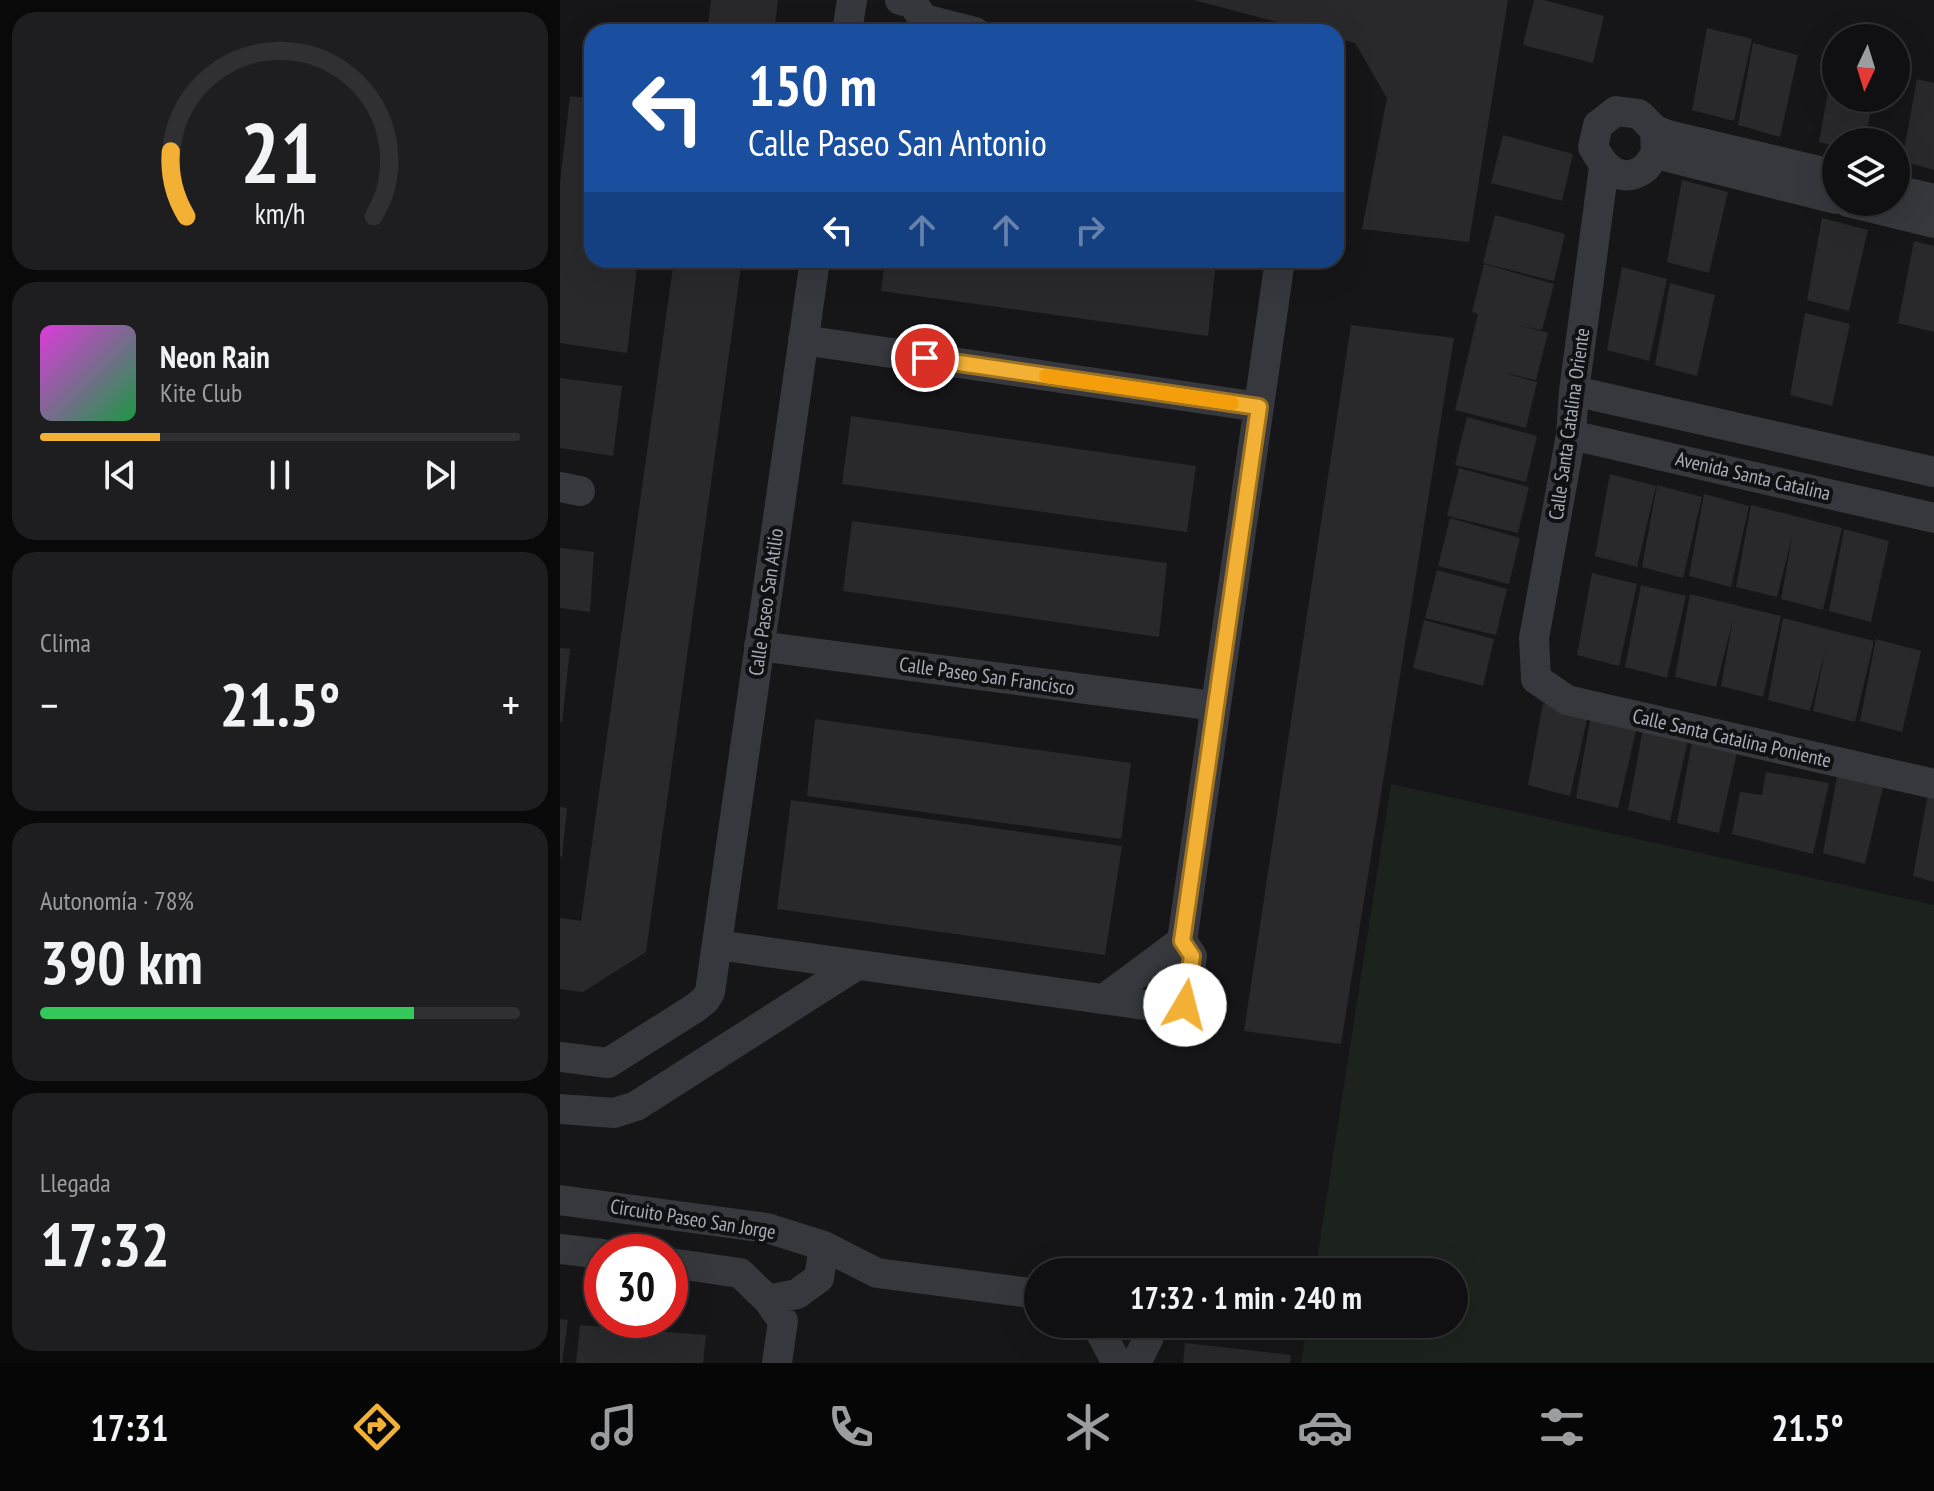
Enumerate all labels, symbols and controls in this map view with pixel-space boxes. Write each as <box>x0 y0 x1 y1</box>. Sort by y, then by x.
north arrow <box>1822 24 1910 112</box>
map controls <box>1822 24 1910 216</box>
text: 150 m <box>748 49 877 121</box>
icon: left <box>616 56 720 160</box>
text: 21 <box>240 98 320 206</box>
text: Calle Paseo San Antonio <box>748 119 1047 166</box>
button: layers <box>1822 128 1910 216</box>
text: km/h <box>255 195 305 232</box>
icon: left <box>816 208 860 252</box>
icon: ahead <box>900 208 944 252</box>
icon: ahead <box>984 208 1028 252</box>
icon: right <box>1068 208 1112 252</box>
pin <box>891 324 959 392</box>
street label: Calle Santa Catalina Oriente <box>1543 326 1595 522</box>
icon: arrive <box>903 336 947 380</box>
text: Neon Rain <box>160 337 270 376</box>
text: Kite Club <box>160 376 242 409</box>
street label: Avenida Santa Catalina <box>1673 446 1833 506</box>
icon: previous <box>98 453 142 497</box>
icon: pause <box>258 453 302 497</box>
icon: next <box>418 453 462 497</box>
street label: Calle Paseo San Atilio <box>743 527 789 677</box>
text: Clima <box>40 626 91 659</box>
street label: Calle Paseo San Francisco <box>898 651 1076 701</box>
text: 21.5° <box>220 665 340 743</box>
text: − <box>40 676 58 733</box>
text: + <box>502 676 520 733</box>
street label: Calle Santa Catalina Poniente <box>1630 702 1834 774</box>
text: Autonomía · 78% <box>40 884 194 917</box>
text: 390 km <box>40 923 203 1001</box>
position arrow <box>1143 963 1227 1047</box>
text: Llegada <box>40 1166 111 1199</box>
street label: Circuito Paseo San Jorge <box>609 1193 777 1245</box>
text: 17:32 <box>40 1205 170 1283</box>
speed limit sign: 30 <box>584 1234 688 1338</box>
text: 17:32 · 1 min · 240 m <box>1130 1278 1362 1317</box>
icon: directions <box>349 1399 405 1455</box>
icon: music <box>586 1399 642 1455</box>
icon: phone <box>823 1399 879 1455</box>
icon: climate <box>1060 1399 1116 1455</box>
icon: car <box>1297 1399 1353 1455</box>
icon: filters <box>1534 1399 1590 1455</box>
text: 17:31 <box>90 1404 168 1451</box>
text: 21.5° <box>1771 1404 1844 1451</box>

